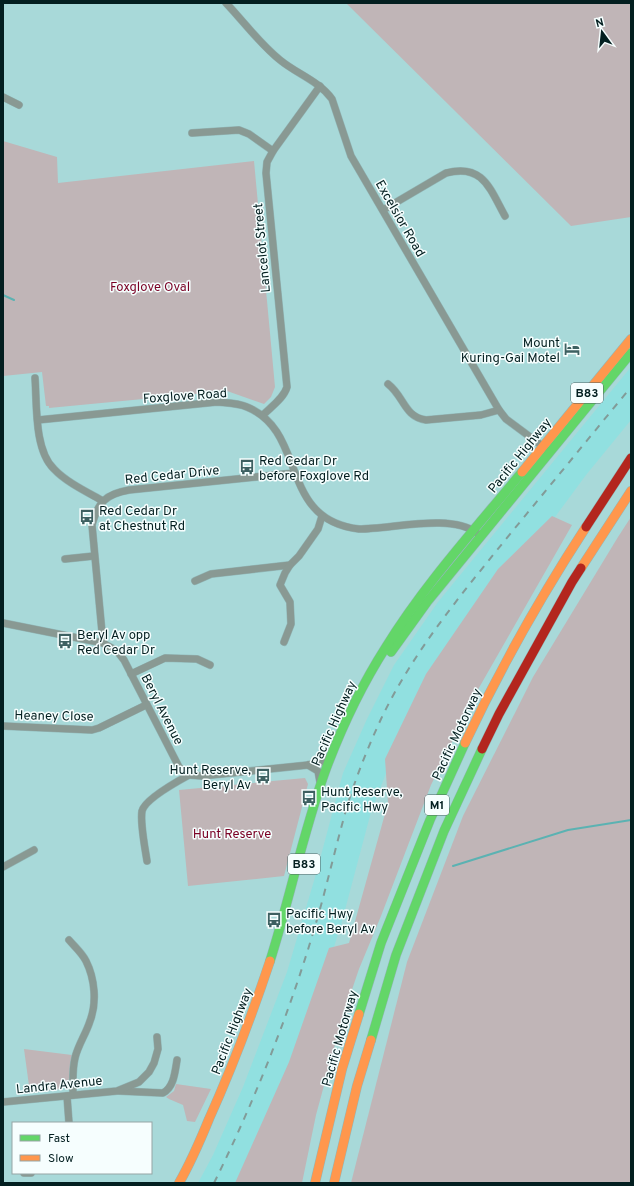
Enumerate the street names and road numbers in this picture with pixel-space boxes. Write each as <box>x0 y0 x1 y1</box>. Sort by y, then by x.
street label: Excelsior Road <box>371 178 428 260</box>
street label: Lancelot Street <box>251 202 275 293</box>
road number: B83 <box>571 383 603 403</box>
street label: Foxglove Road <box>143 386 228 408</box>
street label: Pacific Highway <box>485 415 556 497</box>
street label: Red Cedar Drive <box>124 463 220 489</box>
street label: Beryl Avenue <box>137 672 186 748</box>
street label: Pacific Highway <box>309 679 361 769</box>
street label: Pacific Motorway <box>430 686 486 783</box>
street label: Heaney Close <box>14 708 94 726</box>
road number: M1 <box>425 795 449 815</box>
road number: B83 <box>288 854 320 874</box>
street label: Pacific Highway <box>209 986 257 1077</box>
street label: Pacific Motorway <box>320 988 362 1089</box>
street label: Landra Avenue <box>15 1073 103 1098</box>

